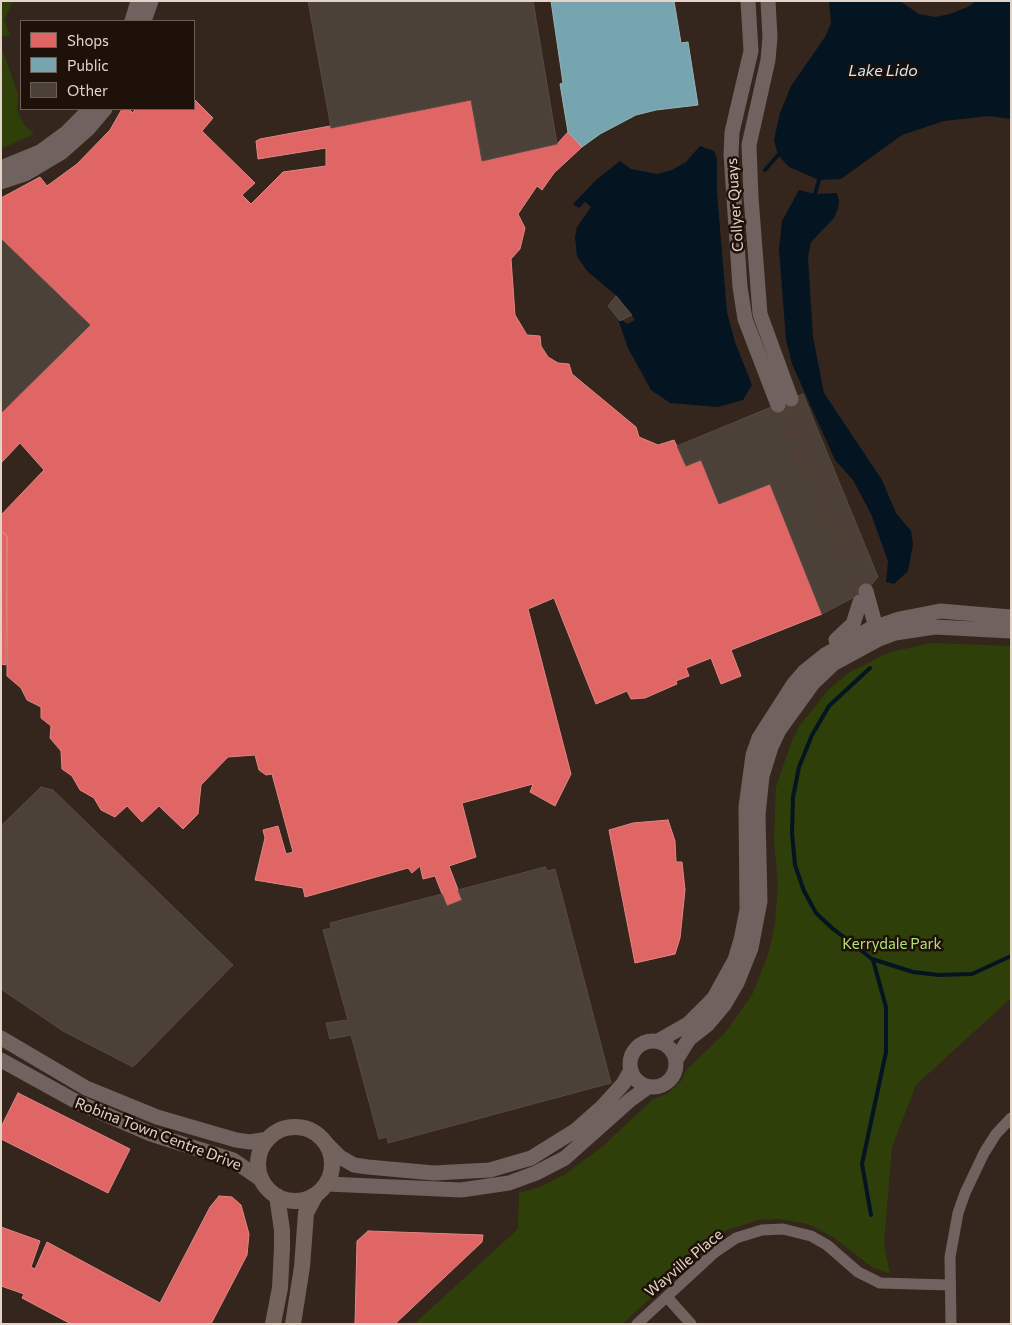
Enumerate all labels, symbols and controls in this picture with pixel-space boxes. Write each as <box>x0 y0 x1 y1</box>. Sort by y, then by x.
legend <box>20 20 195 110</box>
text: Shops <box>67 31 109 49</box>
text: Public <box>67 56 109 74</box>
water label: Lake Lido <box>848 61 918 81</box>
text: Other <box>67 81 108 99</box>
street label: Collyer Quays <box>723 158 747 252</box>
park label: Kerrydale Park <box>842 935 942 953</box>
street label: Robina Town Centre Drive <box>72 1094 244 1174</box>
street label: Wayville Place <box>641 1225 727 1301</box>

